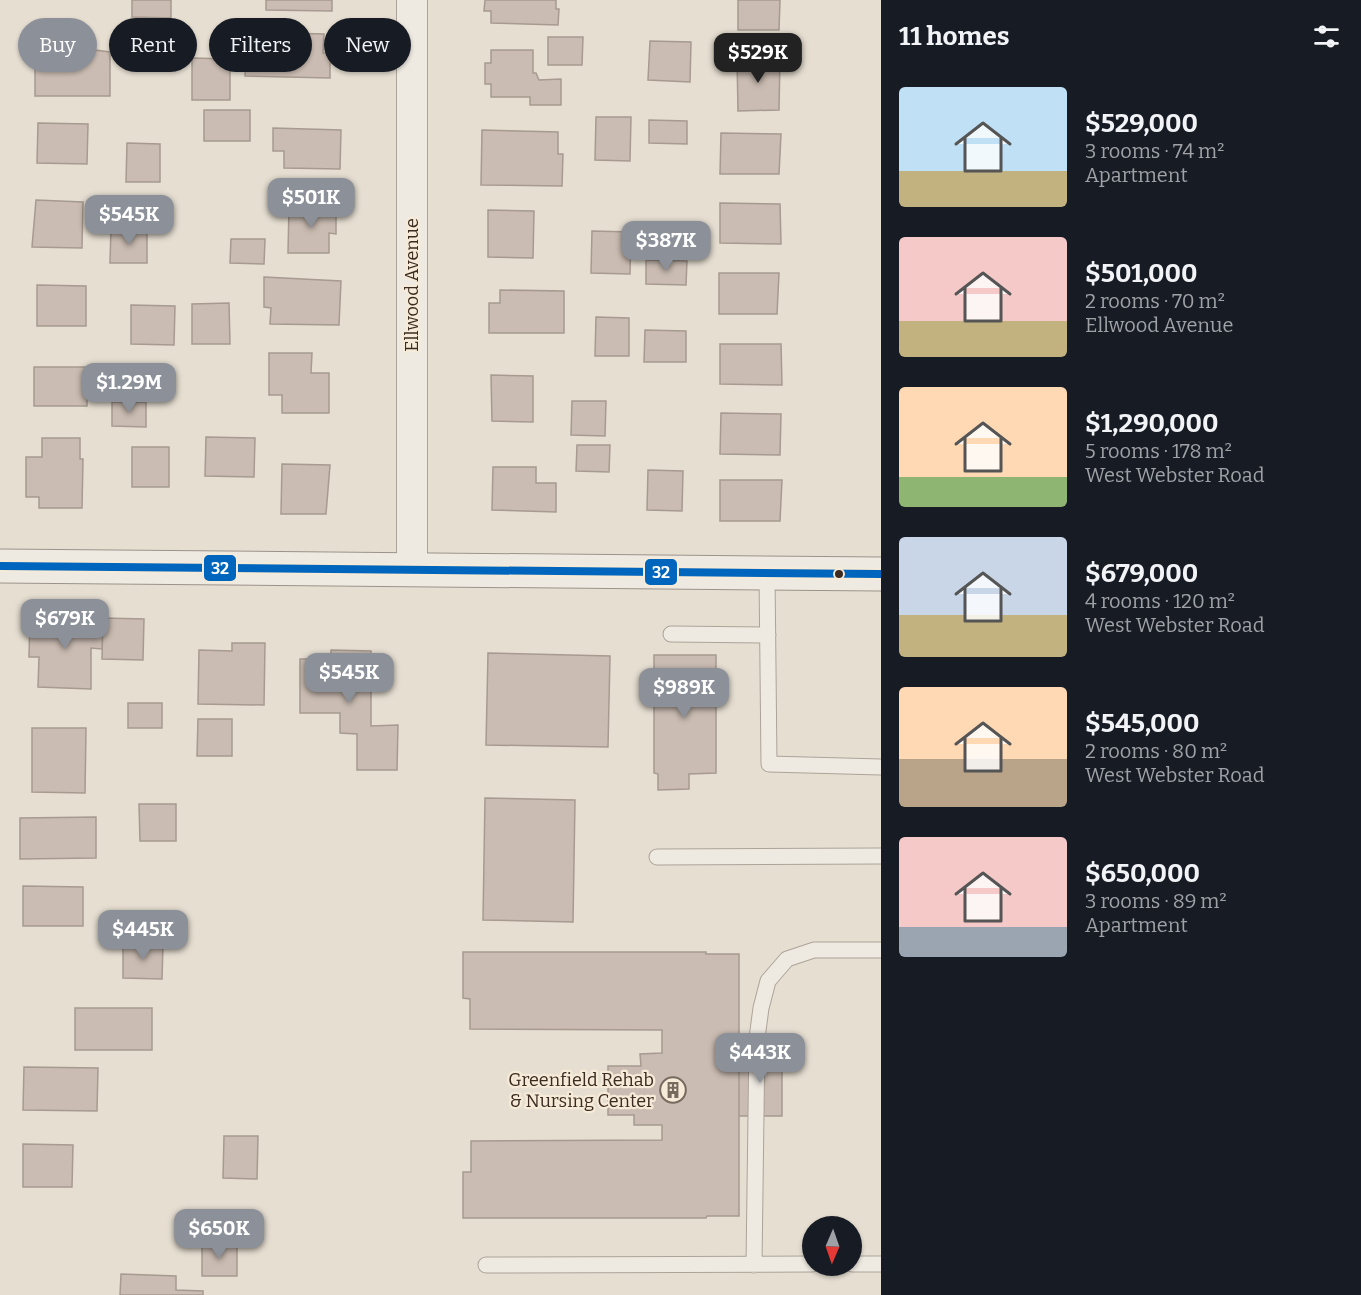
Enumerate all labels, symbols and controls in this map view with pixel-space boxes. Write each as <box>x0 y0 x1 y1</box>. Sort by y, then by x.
chip: Buy <box>18 18 97 72</box>
chip: Rent <box>109 18 197 72</box>
chip: Filters <box>209 18 312 72</box>
chip: New <box>324 18 411 72</box>
icon: filters <box>1310 20 1343 53</box>
text: 11 homes <box>899 21 1010 52</box>
pin: $529K <box>716 33 800 84</box>
text: $529K <box>728 40 788 64</box>
text: $529,000 <box>1085 108 1198 139</box>
icon: home <box>947 111 1019 183</box>
text: 3 rooms · 74 m² <box>1085 139 1224 163</box>
text: Apartment <box>1085 163 1188 187</box>
pin: $501K <box>269 178 353 229</box>
text: $501K <box>282 185 340 209</box>
pin: $545K <box>87 195 171 246</box>
text: $545K <box>99 202 159 226</box>
street label: Ellwood Avenue <box>401 218 423 352</box>
pin: $387K <box>624 221 708 272</box>
text: $387K <box>636 228 696 252</box>
text: $501,000 <box>1085 258 1198 289</box>
icon: home <box>947 261 1019 333</box>
text: 2 rooms · 70 m² <box>1085 289 1225 313</box>
text: Ellwood Avenue <box>1085 313 1233 337</box>
pin: $1.29M <box>80 363 178 414</box>
text: $1.29M <box>96 370 162 394</box>
text: $1,290,000 <box>1085 408 1219 439</box>
icon: home <box>947 411 1019 483</box>
text: 5 rooms · 178 m² <box>1085 439 1232 463</box>
text: West Webster Road <box>1085 463 1265 487</box>
line badge: 32 <box>203 554 237 582</box>
line badge: 32 <box>644 558 678 586</box>
text: $679,000 <box>1085 558 1198 589</box>
text: 32 <box>211 559 229 578</box>
icon: home <box>947 561 1019 633</box>
text: 32 <box>652 563 670 582</box>
unlabelled marker <box>833 568 845 580</box>
text: 4 rooms · 120 m² <box>1085 589 1235 613</box>
pin: $679K <box>23 599 107 650</box>
text: $679K <box>35 606 95 630</box>
text: West Webster Road <box>1085 613 1265 637</box>
pin: $545K <box>307 653 391 704</box>
text: $545K <box>319 660 379 684</box>
pin: $989K <box>642 668 726 719</box>
text: $989K <box>653 675 715 699</box>
text: $545,000 <box>1085 708 1199 739</box>
icon: home <box>947 711 1019 783</box>
text: 2 rooms · 80 m² <box>1085 739 1227 763</box>
text: West Webster Road <box>1085 763 1265 787</box>
text: $650,000 <box>1085 858 1200 889</box>
icon: home <box>947 861 1019 933</box>
text: 3 rooms · 89 m² <box>1085 889 1227 913</box>
pin: $445K <box>101 910 185 961</box>
text: Apartment <box>1085 913 1188 937</box>
text: $445K <box>112 917 174 941</box>
pin: $443K <box>718 1033 802 1084</box>
text: $443K <box>729 1040 791 1064</box>
place label: Greenfield Rehab & Nursing Center <box>508 1069 654 1112</box>
building icon: Greenfield Rehab & Nursing Center <box>658 1075 688 1105</box>
pin: $650K <box>177 1209 261 1260</box>
text: $650K <box>188 1216 250 1240</box>
north arrow <box>802 1216 862 1276</box>
map controls <box>802 1216 862 1276</box>

